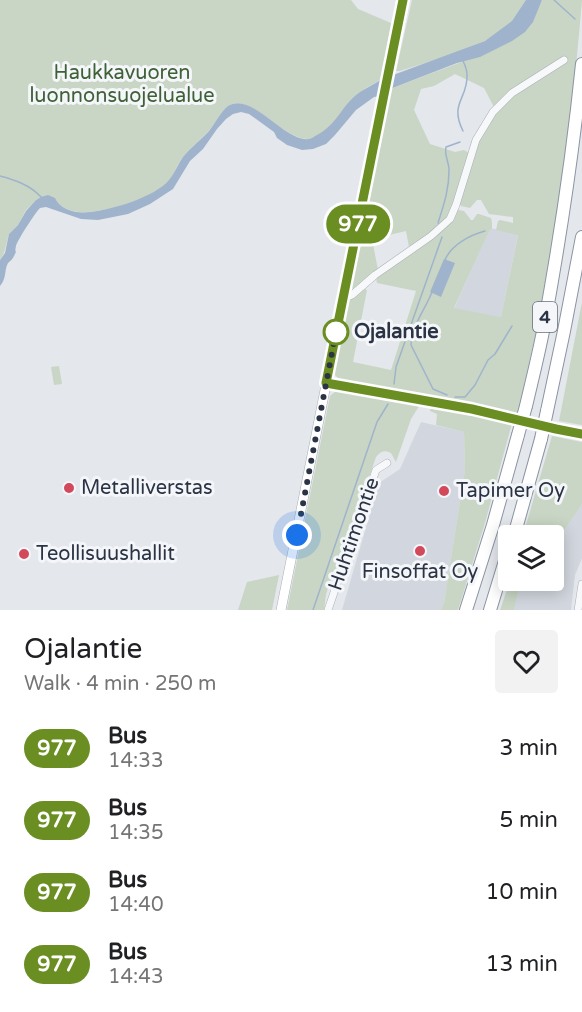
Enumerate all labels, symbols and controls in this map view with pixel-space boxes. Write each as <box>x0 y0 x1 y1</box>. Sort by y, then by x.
park label: Haukkavuoren luonnonsuojelualue <box>29 61 215 108</box>
line badge: 977 <box>324 204 392 244</box>
text: 977 <box>338 212 378 237</box>
road number: 4 <box>533 302 557 332</box>
marker: Ojalantie <box>323 319 349 345</box>
place label: Ojalantie <box>354 320 438 344</box>
street label: Huhtimontie <box>323 474 385 594</box>
place label: Metalliverstas <box>81 476 213 500</box>
place label: Tapimer Oy <box>456 479 565 503</box>
marker: Metalliverstas <box>62 481 76 495</box>
marker: Tapimer Oy <box>437 484 451 498</box>
your location <box>282 520 312 550</box>
map controls <box>498 525 564 591</box>
button: layers <box>498 525 564 591</box>
place label: Teollisuushallit <box>36 542 175 566</box>
marker: Finsoffat Oy <box>413 544 427 558</box>
marker: Teollisuushallit <box>17 547 31 561</box>
place label: Finsoffat Oy <box>362 560 479 584</box>
button: heart <box>495 630 558 693</box>
text: Ojalantie <box>24 632 142 666</box>
text: Walk · 4 min · 250 m <box>24 672 216 696</box>
text: Bus <box>108 723 147 749</box>
text: 3 min <box>499 735 558 761</box>
text: 977 <box>37 736 77 761</box>
text: 14:33 <box>108 749 163 773</box>
text: Bus <box>108 795 147 821</box>
text: 5 min <box>499 807 558 833</box>
text: 977 <box>37 808 77 833</box>
text: 14:35 <box>108 821 163 845</box>
text: Bus <box>108 867 147 893</box>
text: 10 min <box>486 879 558 905</box>
text: 977 <box>37 880 77 905</box>
text: 14:40 <box>108 893 163 917</box>
text: Bus <box>108 939 147 965</box>
text: 13 min <box>486 951 558 977</box>
text: 977 <box>37 952 77 977</box>
text: 14:43 <box>108 965 163 989</box>

